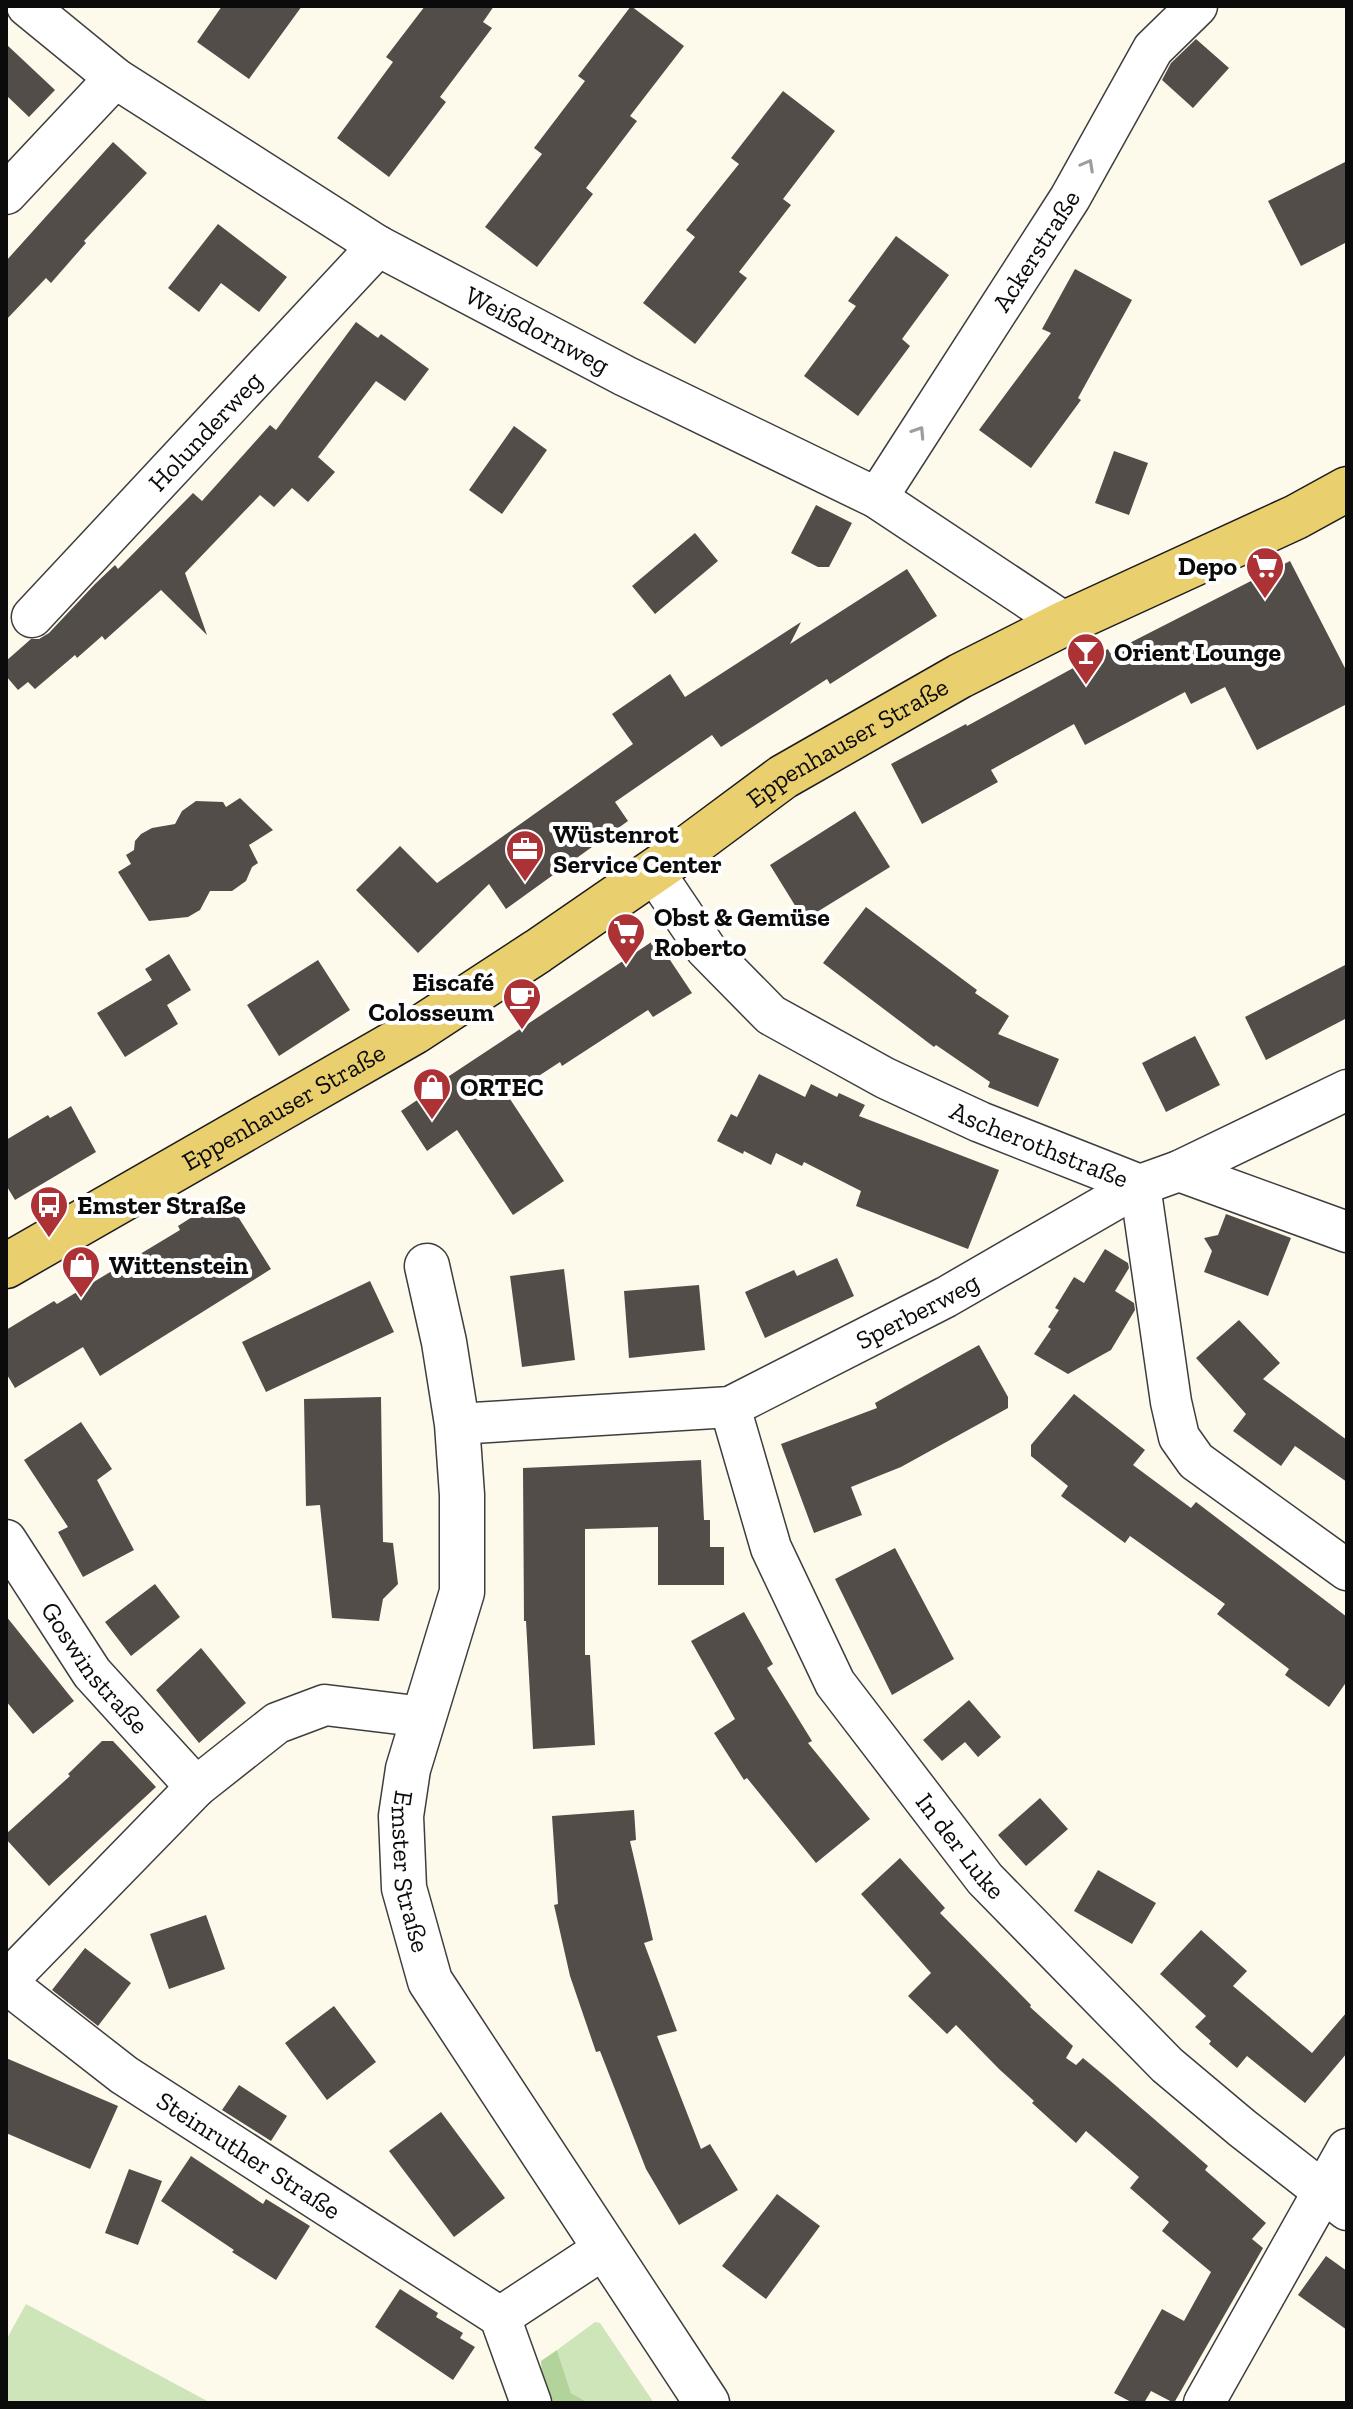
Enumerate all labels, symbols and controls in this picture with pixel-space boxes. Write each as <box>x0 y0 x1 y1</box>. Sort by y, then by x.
one-way arrow <box>1078 159 1094 174</box>
street label: Ackerstraße <box>985 185 1087 318</box>
street label: Weißdornweg <box>460 279 615 381</box>
street label: Holunderweg <box>142 365 269 498</box>
one-way arrow <box>910 426 925 441</box>
supermarket icon: Depo <box>1244 545 1286 600</box>
place label: Depo <box>1178 550 1237 582</box>
bar icon: Orient Lounge <box>1065 631 1107 686</box>
place label: Orient Lounge <box>1114 636 1281 668</box>
street label: Eppenhauser Straße <box>740 670 954 815</box>
place label: Wüstenrot Service Center <box>553 818 722 880</box>
office icon: Wüstenrot Service Center <box>504 828 546 883</box>
place label: Obst & Gemüse Roberto <box>654 901 830 963</box>
supermarket icon: Obst & Gemüse Roberto <box>605 911 647 966</box>
place label: Eiscafé Colosseum <box>368 966 494 1028</box>
cafe icon: Eiscafé Colosseum <box>501 976 543 1031</box>
street label: Eppenhauser Straße <box>176 1036 391 1178</box>
shop icon: ORTEC <box>411 1066 453 1121</box>
place label: ORTEC <box>460 1071 544 1103</box>
street label: Ascherothstraße <box>945 1094 1133 1195</box>
bus stop icon: Emster Straße <box>28 1184 70 1239</box>
place label: Emster Straße <box>77 1189 246 1221</box>
shop icon: Wittenstein <box>60 1244 102 1299</box>
place label: Wittenstein <box>109 1249 249 1281</box>
street label: Sperberweg <box>850 1265 985 1356</box>
street label: Goswinstraße <box>34 1596 156 1741</box>
street label: In der Luke <box>909 1787 1012 1906</box>
street label: Emster Straße <box>385 1788 437 1956</box>
street label: Steinruther Straße <box>151 2084 347 2226</box>

